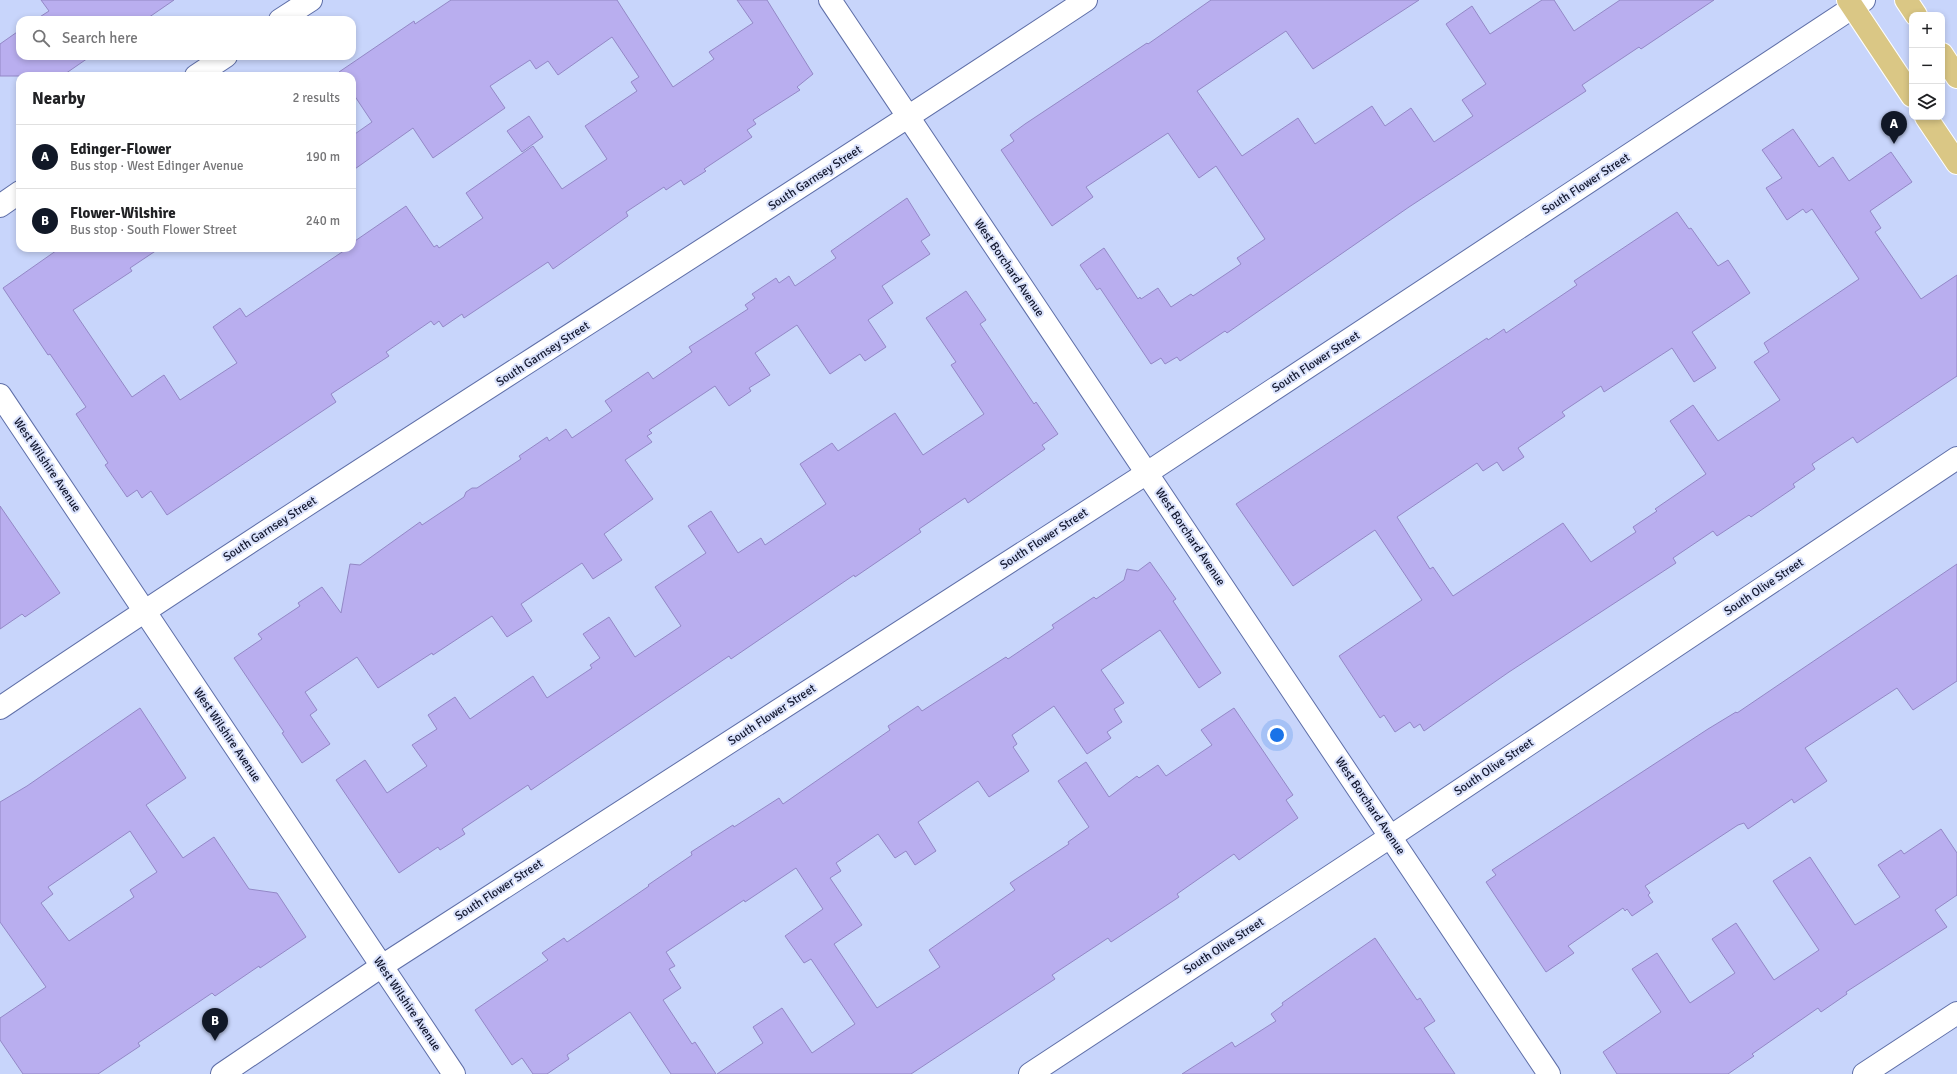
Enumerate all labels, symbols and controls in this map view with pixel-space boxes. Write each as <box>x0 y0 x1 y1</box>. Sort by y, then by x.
map controls <box>1909 12 1945 120</box>
button: + <box>1909 12 1945 48</box>
search box <box>16 16 356 60</box>
icon: search <box>30 27 52 49</box>
text: Search here <box>62 29 138 47</box>
button: − <box>1909 48 1945 84</box>
button: layers <box>1909 84 1945 120</box>
text: Nearby <box>32 88 85 109</box>
text: 2 results <box>292 90 340 106</box>
pin: A <box>1881 111 1907 144</box>
text: Edinger-Flower <box>70 140 171 158</box>
street label: South Garnsey Street <box>766 142 864 214</box>
text: A <box>41 149 49 165</box>
text: 190 m <box>306 149 340 165</box>
street label: South Flower Street <box>1539 150 1633 218</box>
text: Bus stop · West Edinger Avenue <box>70 158 243 174</box>
text: Flower-Wilshire <box>70 204 176 222</box>
text: B <box>41 213 49 229</box>
text: 240 m <box>306 213 340 229</box>
street label: West Borchard Avenue <box>971 216 1047 320</box>
text: Bus stop · South Flower Street <box>70 222 237 238</box>
street label: South Garnsey Street <box>494 318 592 390</box>
street label: South Flower Street <box>1269 328 1363 396</box>
street label: West Wilshire Avenue <box>10 415 84 515</box>
street label: West Borchard Avenue <box>1152 485 1228 589</box>
street label: South Garnsey Street <box>221 493 319 565</box>
street label: South Flower Street <box>997 505 1091 573</box>
street label: South Olive Street <box>1721 555 1807 619</box>
street label: South Flower Street <box>725 681 819 749</box>
street label: West Wilshire Avenue <box>190 685 264 785</box>
your location <box>1267 725 1287 745</box>
street label: South Olive Street <box>1451 735 1537 799</box>
street label: West Borchard Avenue <box>1332 754 1408 858</box>
street label: South Flower Street <box>452 856 546 924</box>
street label: South Olive Street <box>1181 915 1267 977</box>
street label: West Wilshire Avenue <box>370 954 444 1054</box>
pin: B <box>202 1008 228 1041</box>

